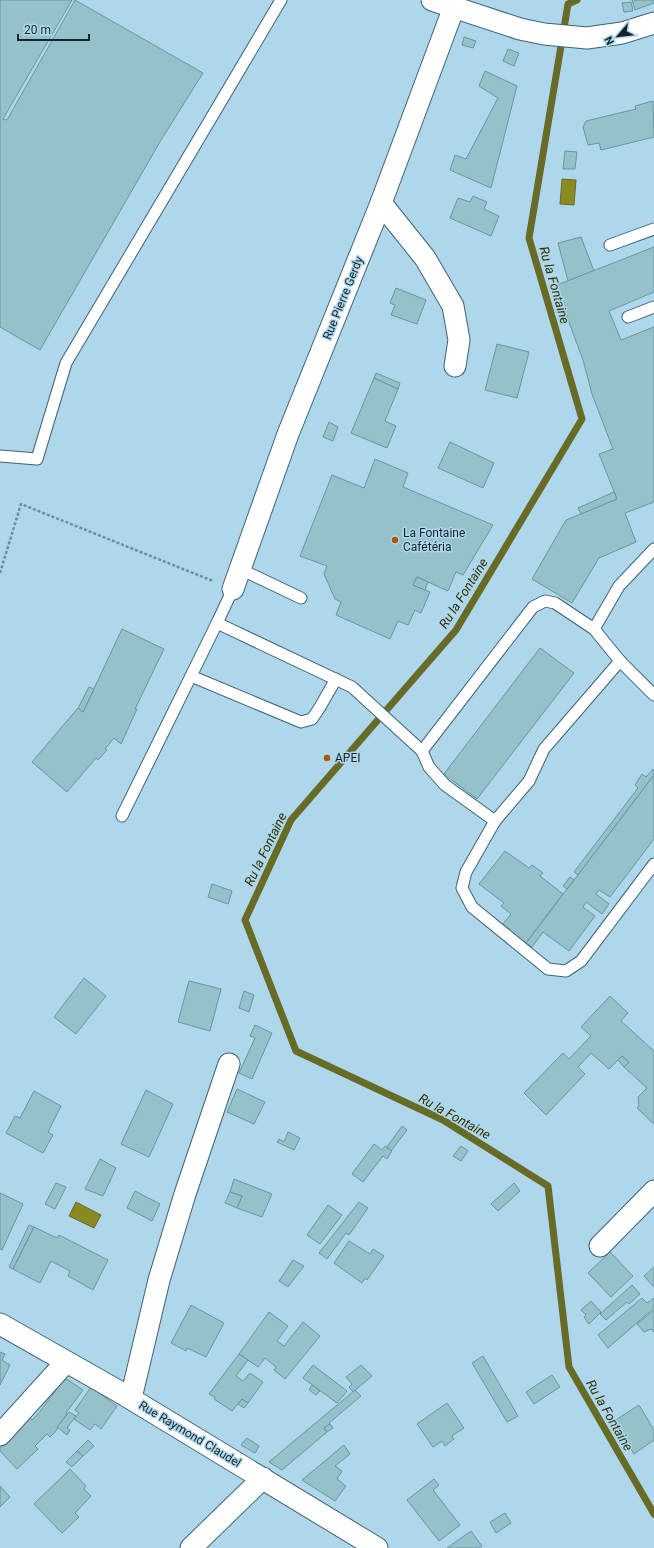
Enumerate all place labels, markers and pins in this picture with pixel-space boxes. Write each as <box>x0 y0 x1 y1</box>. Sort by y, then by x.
place label: La Fontaine Cafétéria <box>403 526 465 554</box>
marker: La Fontaine Cafétéria <box>390 535 400 545</box>
place label: APEI <box>335 751 360 765</box>
marker: APEI <box>322 753 332 763</box>

